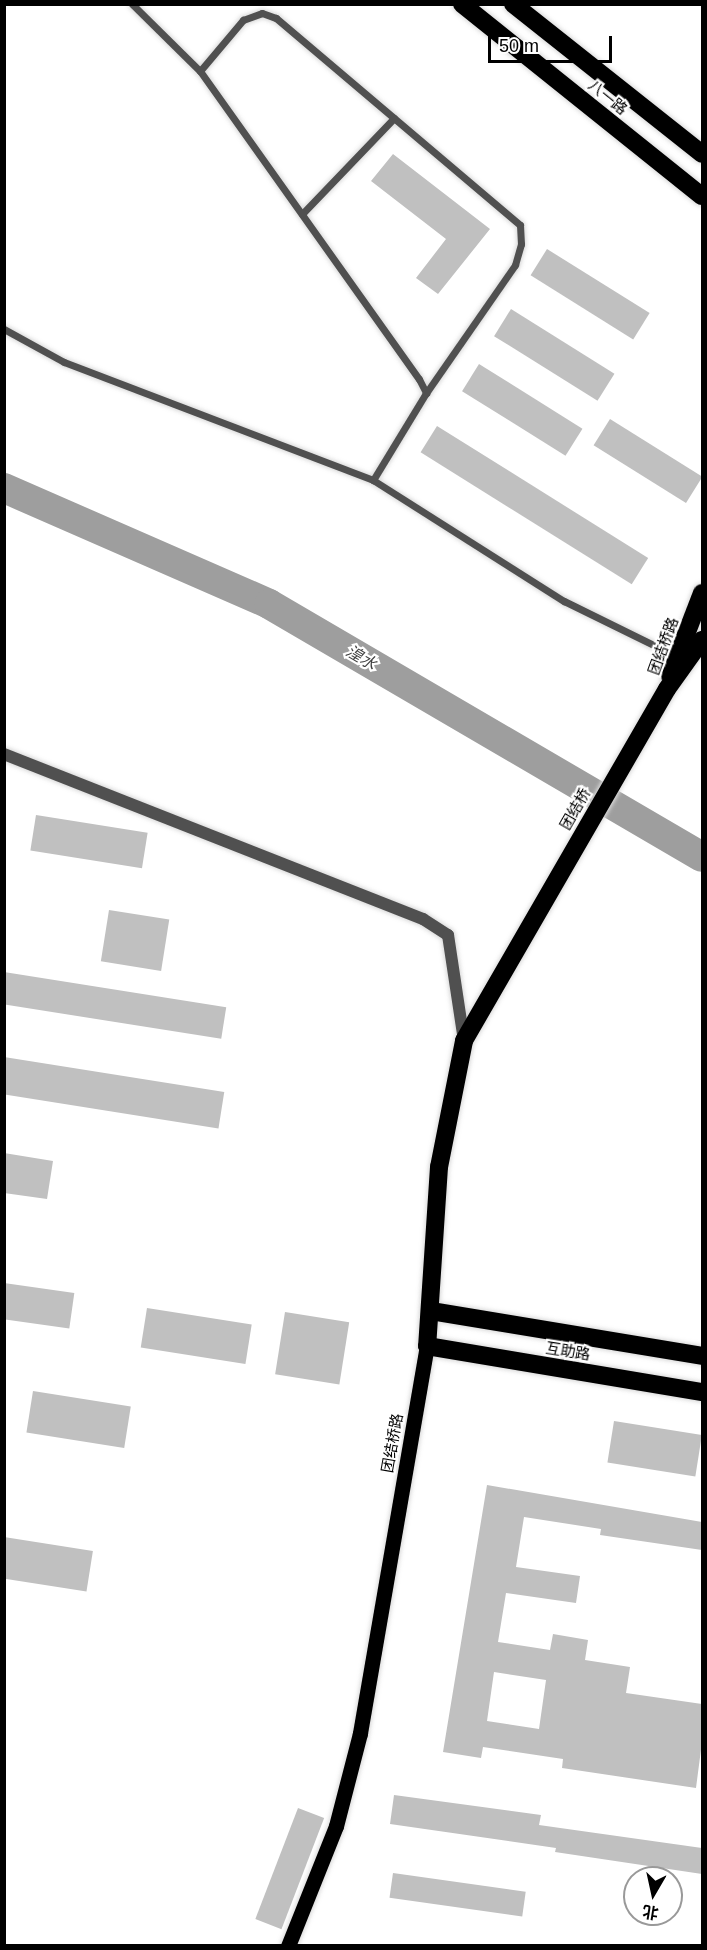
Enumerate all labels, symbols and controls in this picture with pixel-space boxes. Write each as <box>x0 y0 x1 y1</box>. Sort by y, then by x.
scale bar <box>491 24 616 62</box>
text: 50 m <box>499 36 539 56</box>
street label: 八一路 <box>585 76 631 118</box>
street label: 团结桥路 <box>644 615 682 677</box>
water label: 湟水 <box>342 642 380 674</box>
street label: 团结桥 <box>556 785 594 833</box>
street label: 互助路 <box>544 1339 592 1363</box>
street label: 团结桥路 <box>378 1412 406 1474</box>
north arrow <box>623 1866 683 1926</box>
text: 北 <box>641 1903 660 1922</box>

